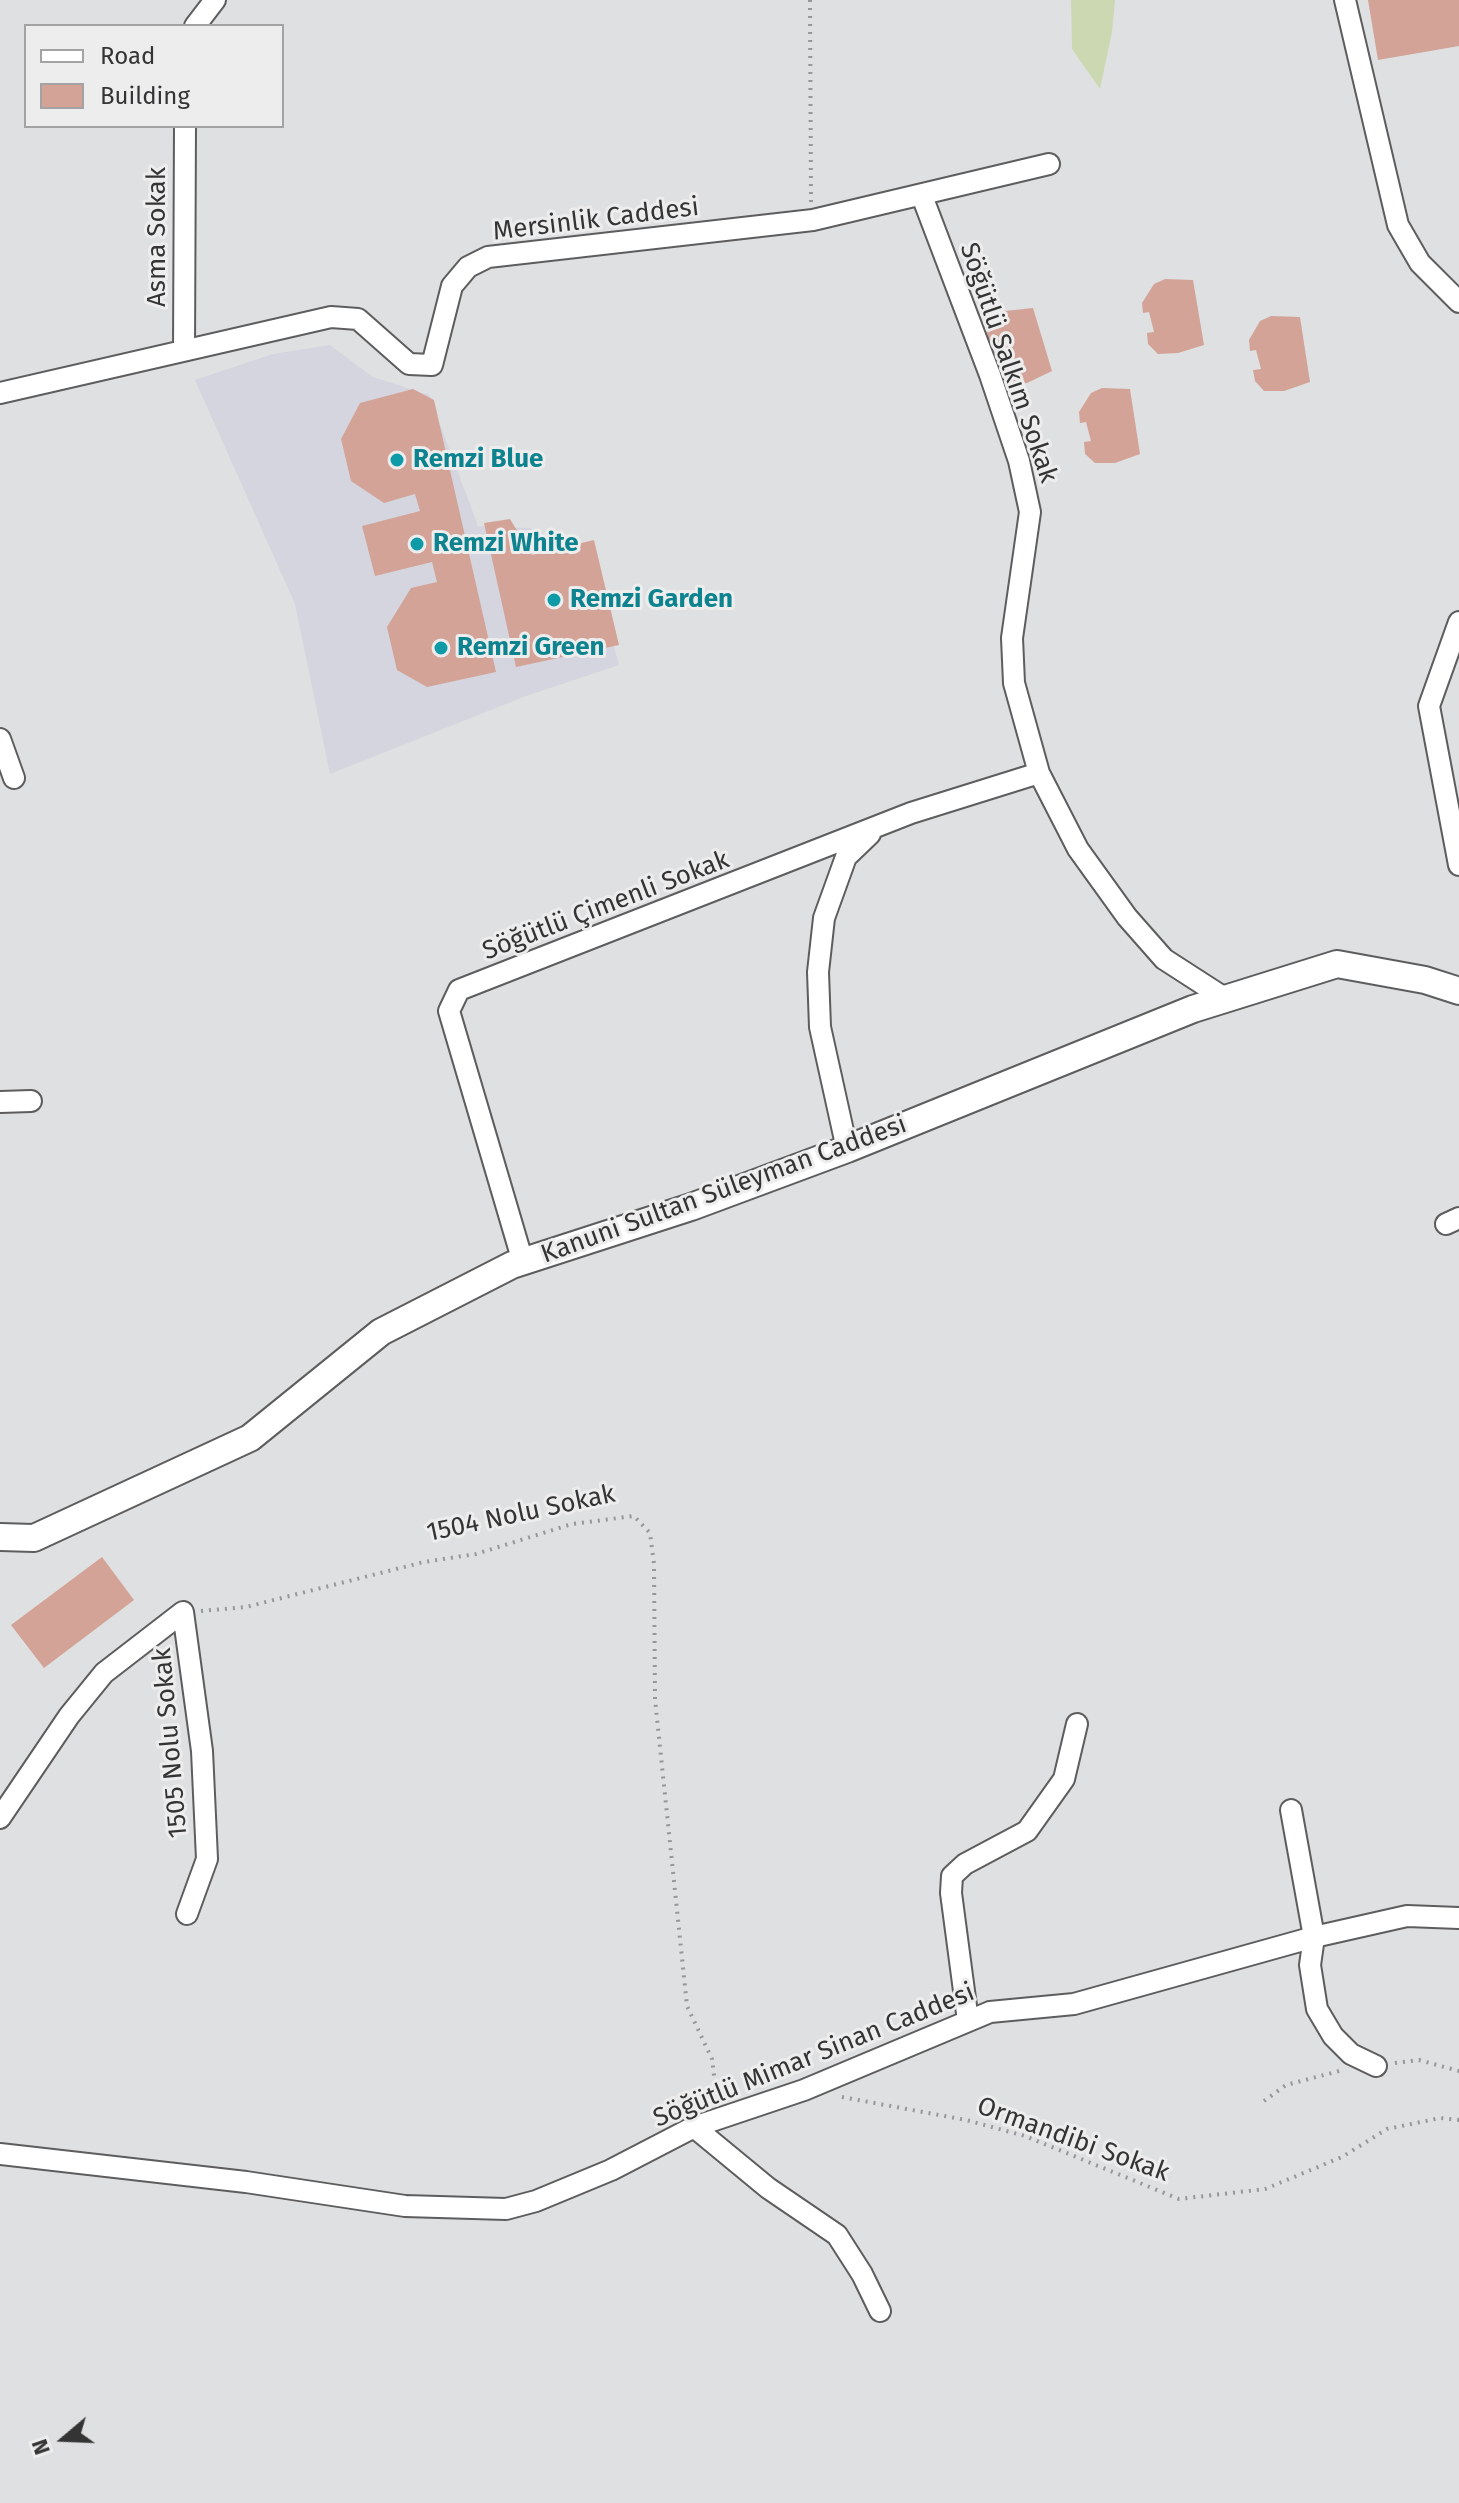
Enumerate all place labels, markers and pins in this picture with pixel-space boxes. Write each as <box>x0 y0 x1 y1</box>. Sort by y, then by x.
place label: Remzi Blue <box>413 444 543 476</box>
marker: Remzi Blue <box>388 451 406 469</box>
place label: Remzi White <box>433 528 579 560</box>
marker: Remzi White <box>408 535 426 553</box>
place label: Remzi Garden <box>570 584 733 616</box>
marker: Remzi Garden <box>545 591 563 609</box>
place label: Remzi Green <box>457 632 605 664</box>
marker: Remzi Green <box>432 639 450 657</box>

